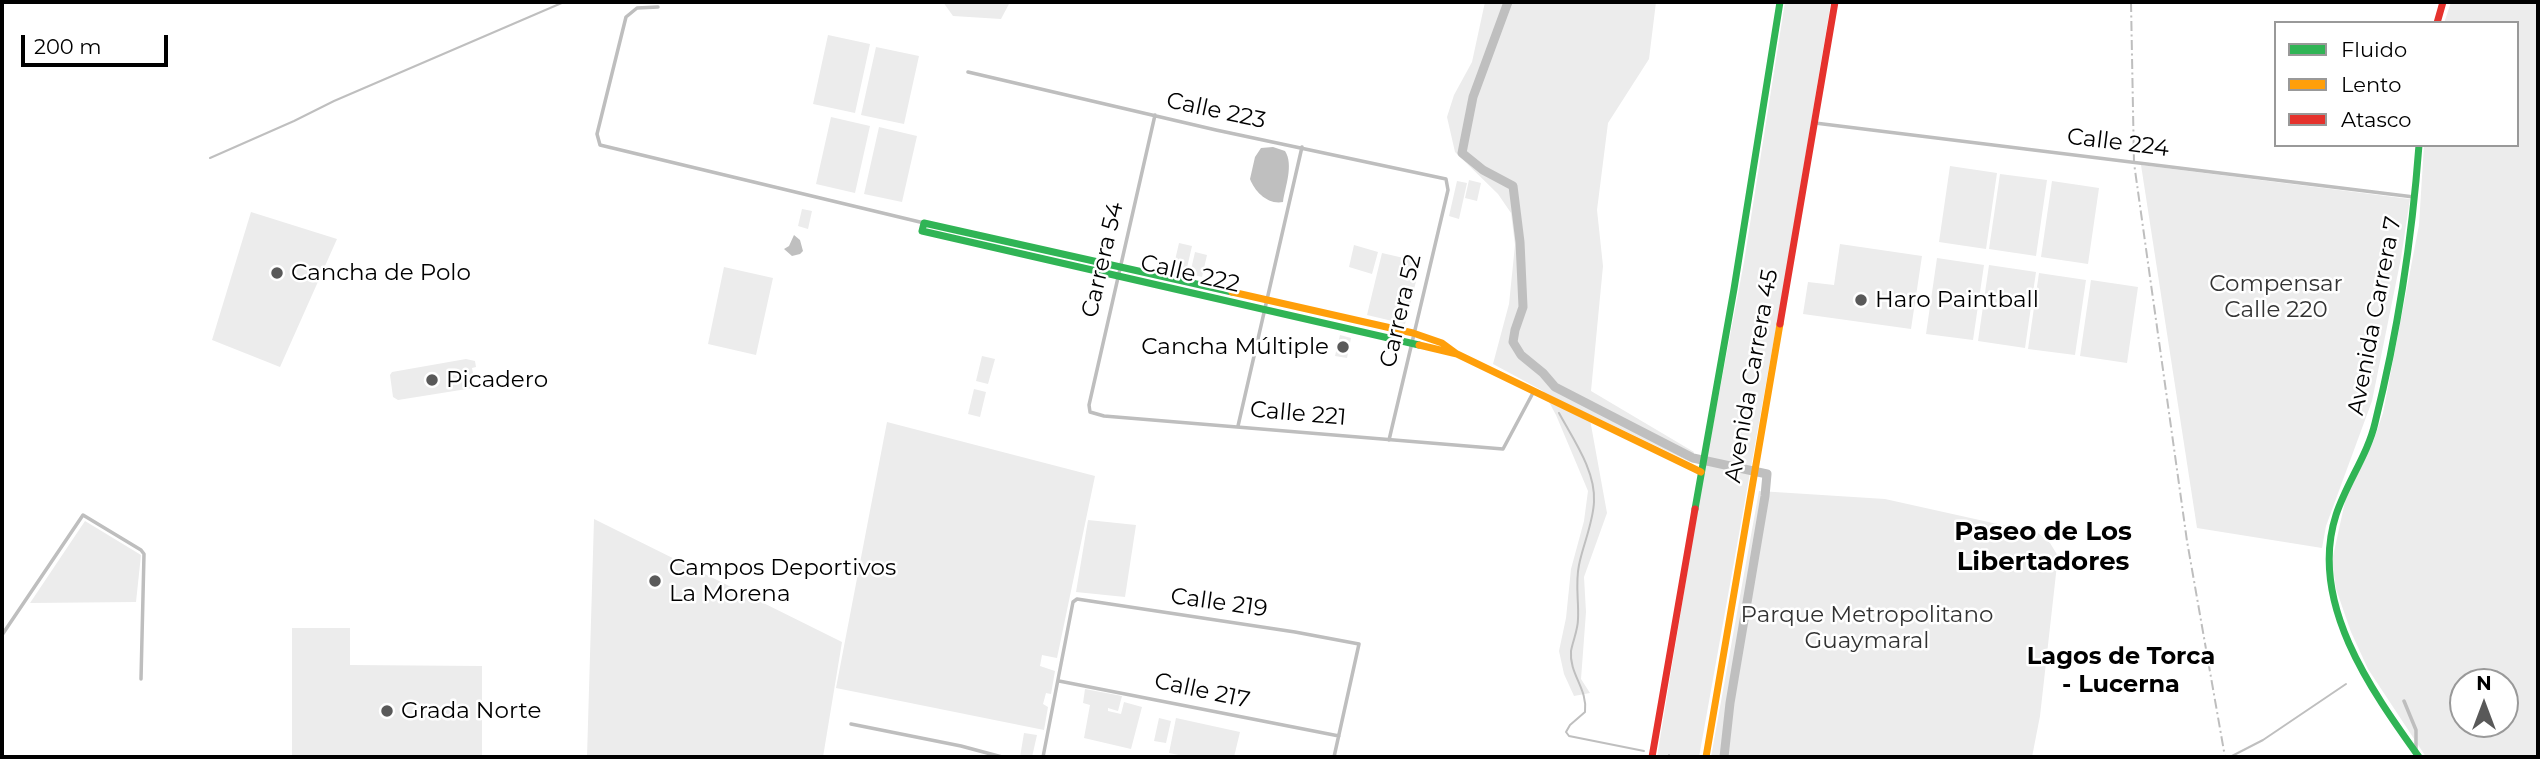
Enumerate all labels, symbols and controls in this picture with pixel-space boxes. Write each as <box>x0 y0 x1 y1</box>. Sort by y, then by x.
scale bar <box>24 21 172 65</box>
legend <box>2274 21 2519 147</box>
text: 200 m <box>34 34 101 59</box>
text: Fluido <box>2341 37 2407 62</box>
text: Lento <box>2341 72 2401 97</box>
street label: Calle 223 <box>1164 87 1268 135</box>
text: Atasco <box>2341 107 2412 132</box>
street label: Calle 224 <box>2065 123 2171 163</box>
street label: Carrera 54 <box>1076 200 1130 320</box>
street label: Avenida Carrera 7 <box>2342 214 2408 418</box>
street label: Calle 222 <box>1138 249 1242 299</box>
street label: Carrera 52 <box>1375 252 1427 370</box>
place label: Cancha de Polo <box>291 259 471 287</box>
marker: Cancha de Polo <box>269 265 285 281</box>
street label: Avenida Carrera 45 <box>1720 267 1784 485</box>
park label: Compensar Calle 220 <box>2209 270 2343 324</box>
place label: Haro Paintball <box>1875 286 2039 314</box>
marker: Haro Paintball <box>1853 292 1869 308</box>
place label: Cancha Múltiple <box>1141 333 1329 361</box>
marker: Cancha Múltiple <box>1335 339 1351 355</box>
place label: Picadero <box>446 366 548 394</box>
marker: Picadero <box>424 372 440 388</box>
street label: Calle 221 <box>1249 396 1347 432</box>
district label: Paseo de Los Libertadores <box>1954 516 2132 578</box>
place label: Campos Deportivos La Morena <box>669 554 896 608</box>
marker: Campos Deportivos La Morena <box>647 573 663 589</box>
street label: Calle 219 <box>1169 583 1269 623</box>
park label: Parque Metropolitano Guaymaral <box>1741 601 1993 655</box>
district label: Lagos de Torca - Lucerna <box>2027 643 2215 699</box>
street label: Calle 217 <box>1152 667 1252 715</box>
north arrow <box>2449 668 2519 738</box>
text: N <box>2476 672 2492 695</box>
place label: Grada Norte <box>401 697 541 725</box>
marker: Grada Norte <box>379 703 395 719</box>

